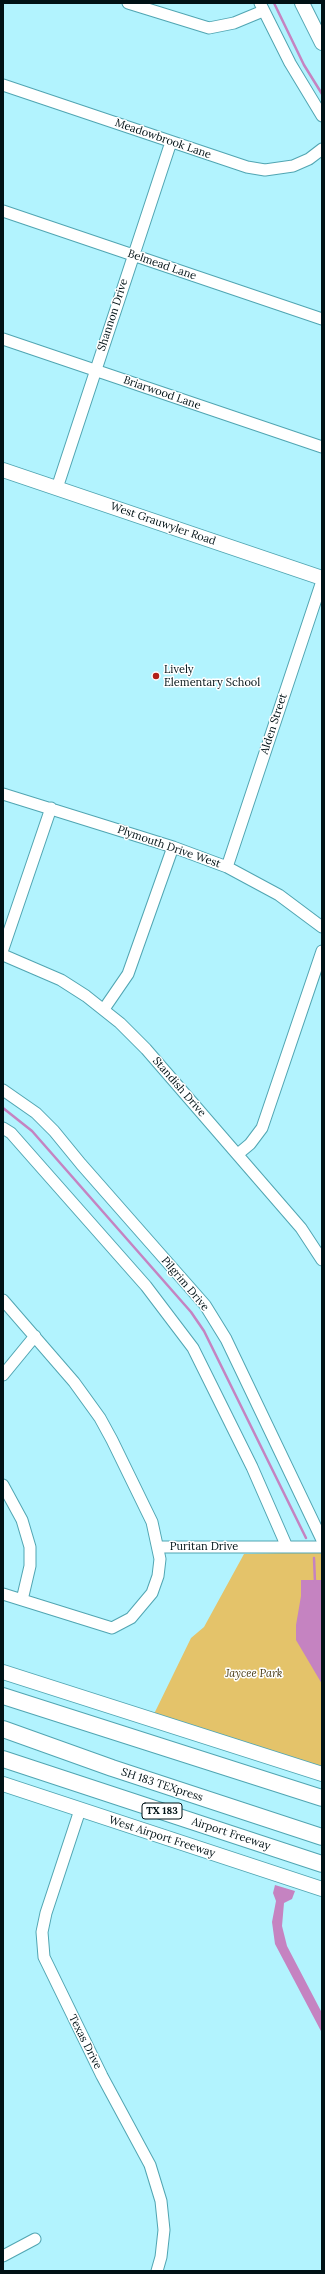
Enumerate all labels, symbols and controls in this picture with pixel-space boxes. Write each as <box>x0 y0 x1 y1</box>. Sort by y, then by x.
street label: Meadowbrook Lane <box>113 116 213 162</box>
street label: Belmead Lane <box>126 247 198 283</box>
street label: Shannon Drive <box>95 277 131 353</box>
street label: Briarwood Lane <box>122 374 202 412</box>
street label: West Grauwyler Road <box>109 500 217 548</box>
place label: Lively Elementary School <box>164 663 260 689</box>
marker: Lively Elementary School <box>151 671 161 681</box>
street label: Alden Street <box>258 692 290 756</box>
street label: Plymouth Drive West <box>116 823 222 871</box>
street label: Standish Drive <box>150 1055 208 1119</box>
street label: Pilgrim Drive <box>158 1254 212 1314</box>
street label: Puritan Drive <box>170 1540 238 1554</box>
park label: Jaycee Park <box>225 1667 283 1681</box>
street label: SH 183 TEXpress <box>119 1766 205 1804</box>
road number: TX 183 <box>142 1803 182 1819</box>
street label: West Airport Freeway <box>107 1814 217 1860</box>
street label: Airport Freeway <box>190 1815 272 1853</box>
street label: Texas Drive <box>66 2013 104 2071</box>

